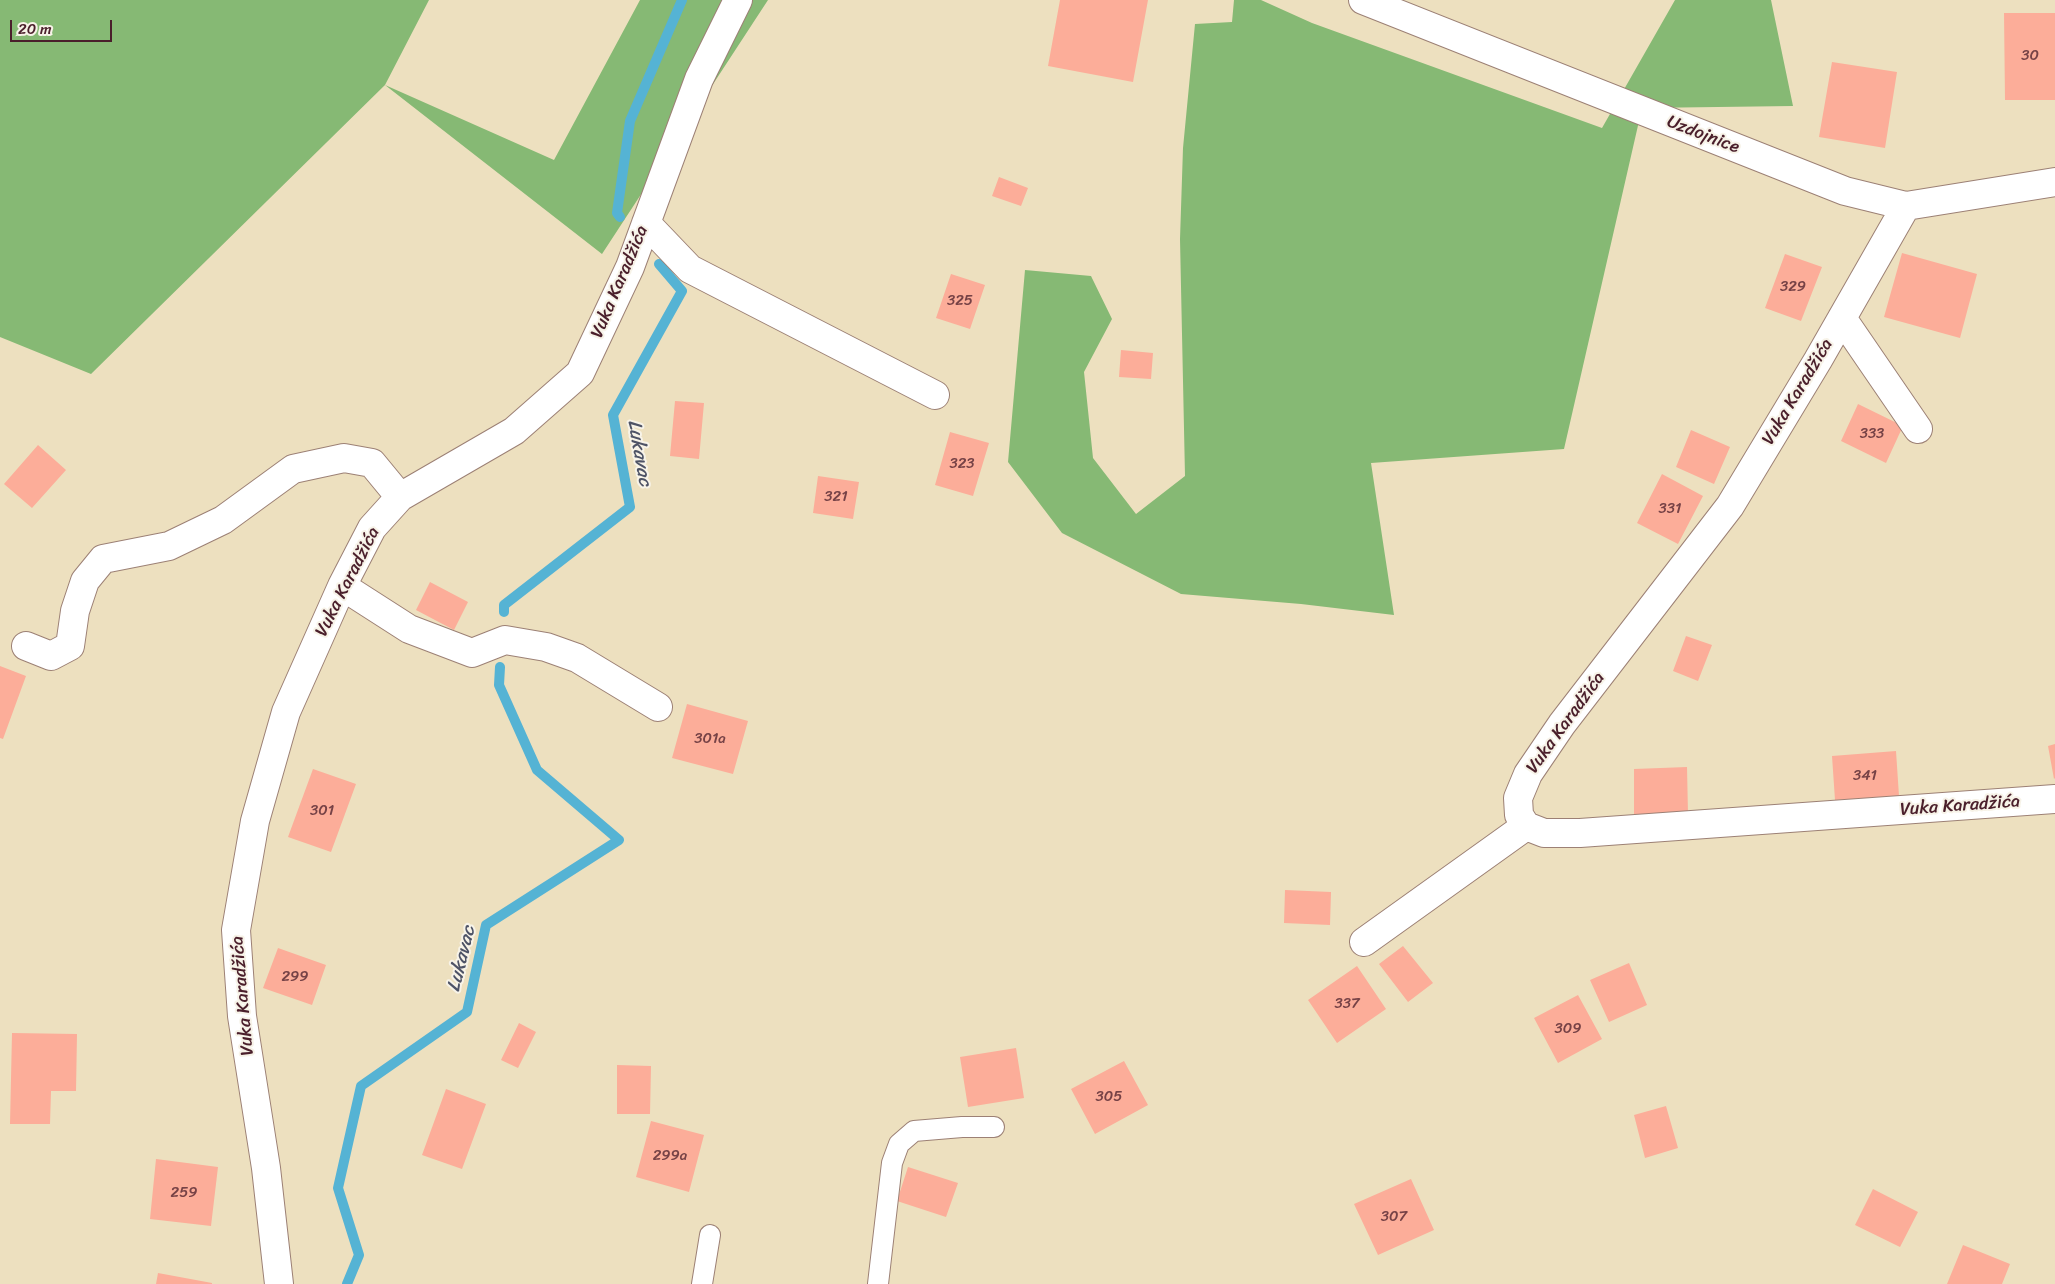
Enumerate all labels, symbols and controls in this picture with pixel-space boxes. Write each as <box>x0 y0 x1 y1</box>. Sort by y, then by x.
scale bar <box>12 10 115 42</box>
text: 20 m <box>18 16 52 42</box>
house number: 30 <box>2021 47 2039 65</box>
street label: Uzdojnice <box>1664 111 1742 159</box>
street label: Vuka Karadžića <box>587 223 653 341</box>
house number: 329 <box>1780 278 1806 296</box>
house number: 325 <box>947 292 973 310</box>
street label: Vuka Karadžića <box>1758 335 1838 449</box>
water label: Lukavac <box>622 418 656 488</box>
house number: 333 <box>1860 425 1884 443</box>
house number: 323 <box>949 455 975 473</box>
house number: 321 <box>824 488 848 506</box>
house number: 331 <box>1659 500 1681 518</box>
street label: Vuka Karadžića <box>311 524 385 640</box>
street label: Vuka Karadžića <box>1522 668 1610 778</box>
house number: 301a <box>694 730 726 748</box>
house number: 341 <box>1853 767 1877 785</box>
street label: Vuka Karadžića <box>1899 791 2021 821</box>
house number: 301 <box>310 802 334 820</box>
water label: Lukavac <box>443 924 481 994</box>
street label: Vuka Karadžića <box>227 935 259 1057</box>
house number: 299 <box>281 968 309 986</box>
house number: 337 <box>1334 995 1360 1013</box>
house number: 309 <box>1555 1020 1581 1038</box>
house number: 305 <box>1096 1088 1122 1106</box>
house number: 299a <box>653 1147 687 1165</box>
house number: 259 <box>170 1184 198 1202</box>
house number: 307 <box>1381 1208 1407 1226</box>

